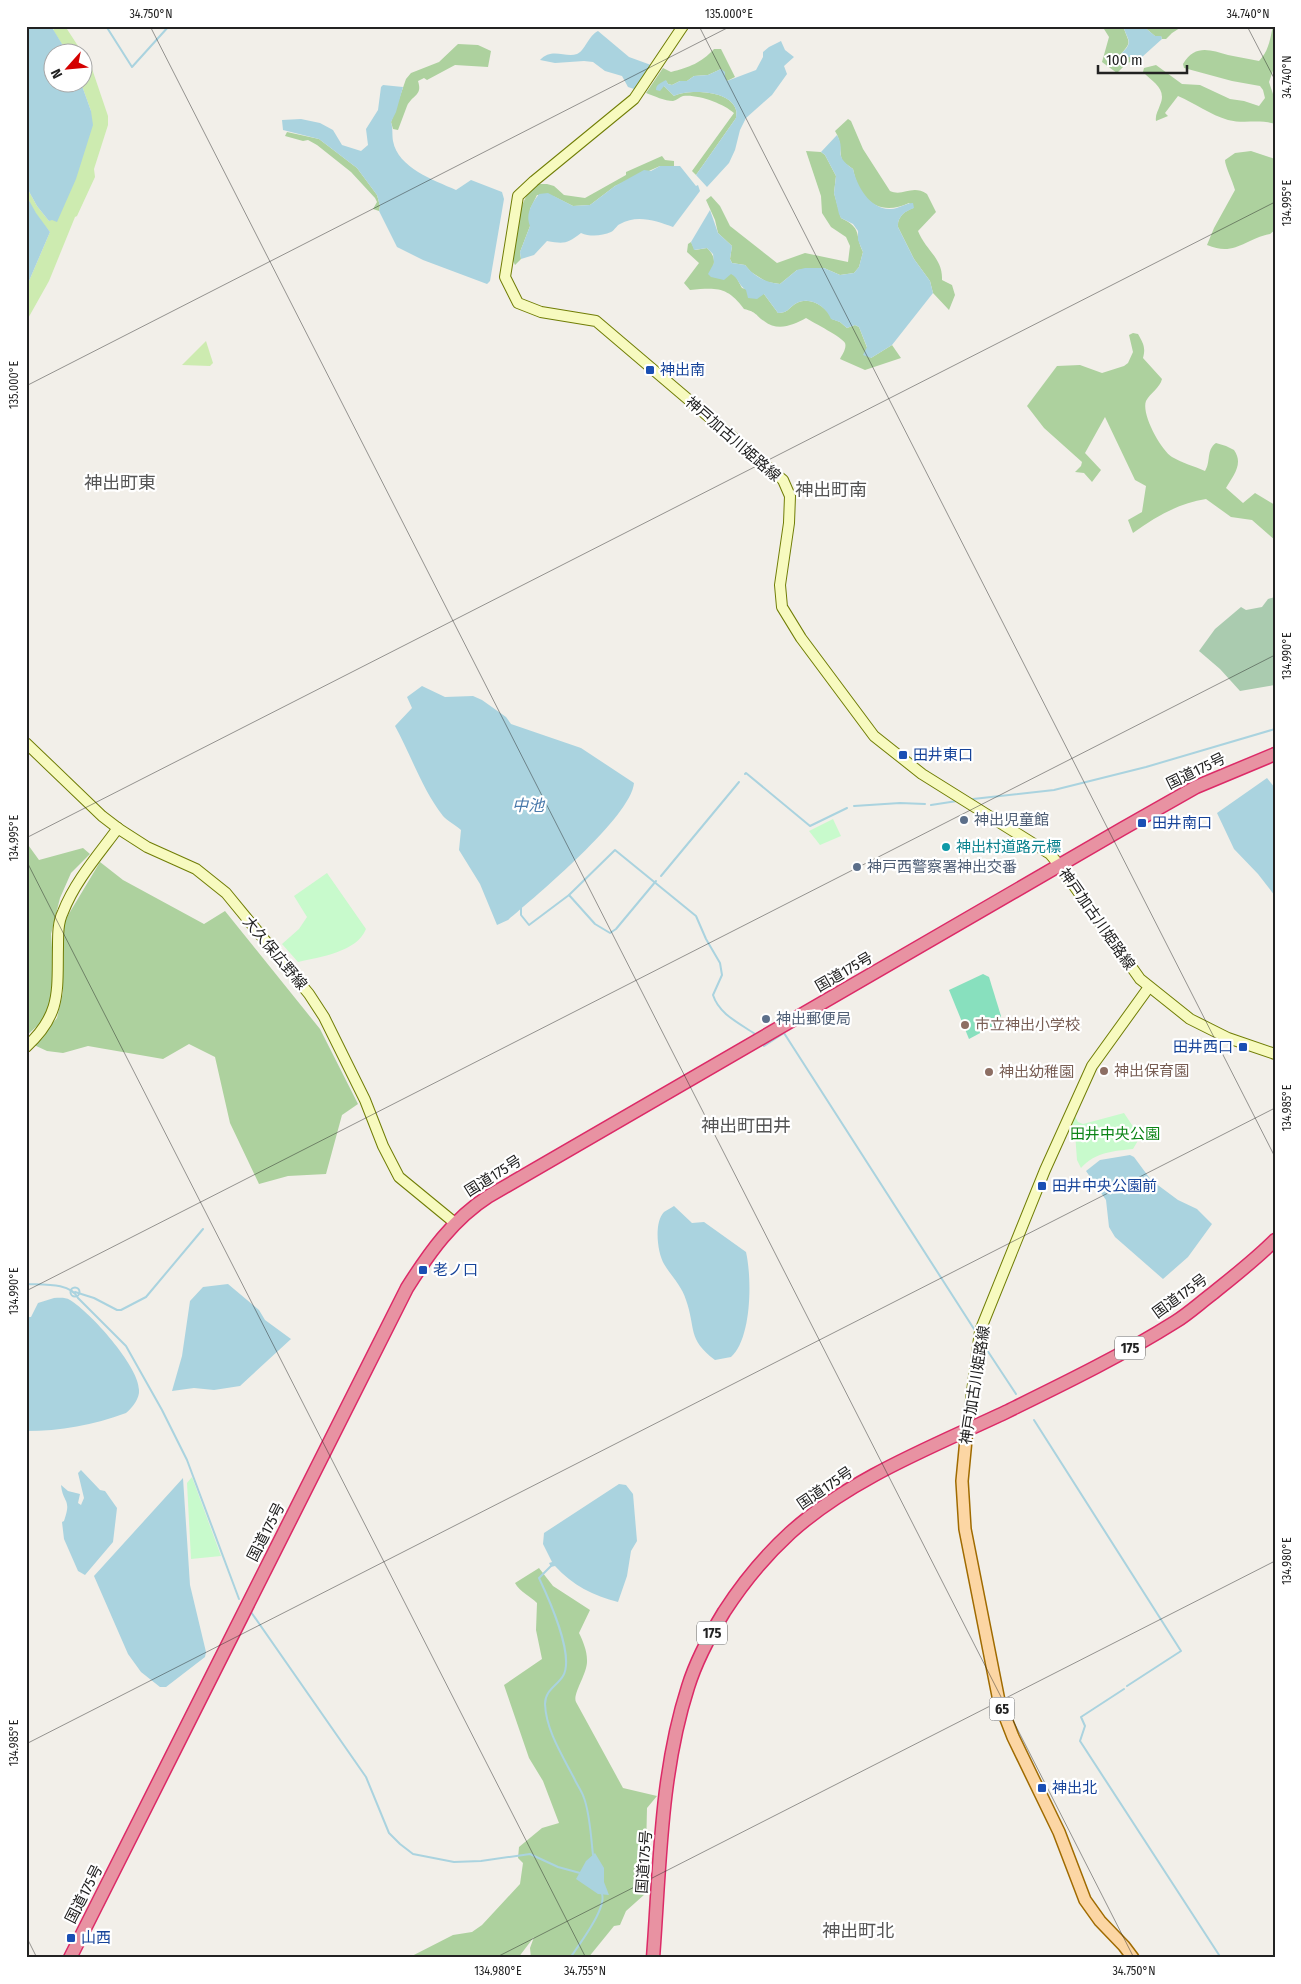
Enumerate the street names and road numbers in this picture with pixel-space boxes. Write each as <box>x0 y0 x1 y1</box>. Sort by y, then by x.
street label: 神戸加古川姫路線 <box>682 393 784 485</box>
street label: 国道175号 <box>1163 749 1229 793</box>
street label: 神戸加古川姫路線 <box>1055 865 1139 973</box>
street label: 大久保広野線 <box>239 913 311 993</box>
street label: 国道175号 <box>812 948 876 996</box>
street label: 国道175号 <box>461 1152 525 1200</box>
street label: 国道175号 <box>1149 1270 1211 1322</box>
street label: 神戸加古川姫路線 <box>957 1324 993 1446</box>
road number: 175 <box>1115 1336 1145 1360</box>
street label: 国道175号 <box>794 1463 856 1513</box>
street label: 国道175号 <box>244 1500 288 1564</box>
road number: 175 <box>697 1622 727 1645</box>
road number: 65 <box>990 1698 1014 1720</box>
street label: 国道175号 <box>633 1830 655 1894</box>
street label: 国道175号 <box>62 1862 106 1926</box>

